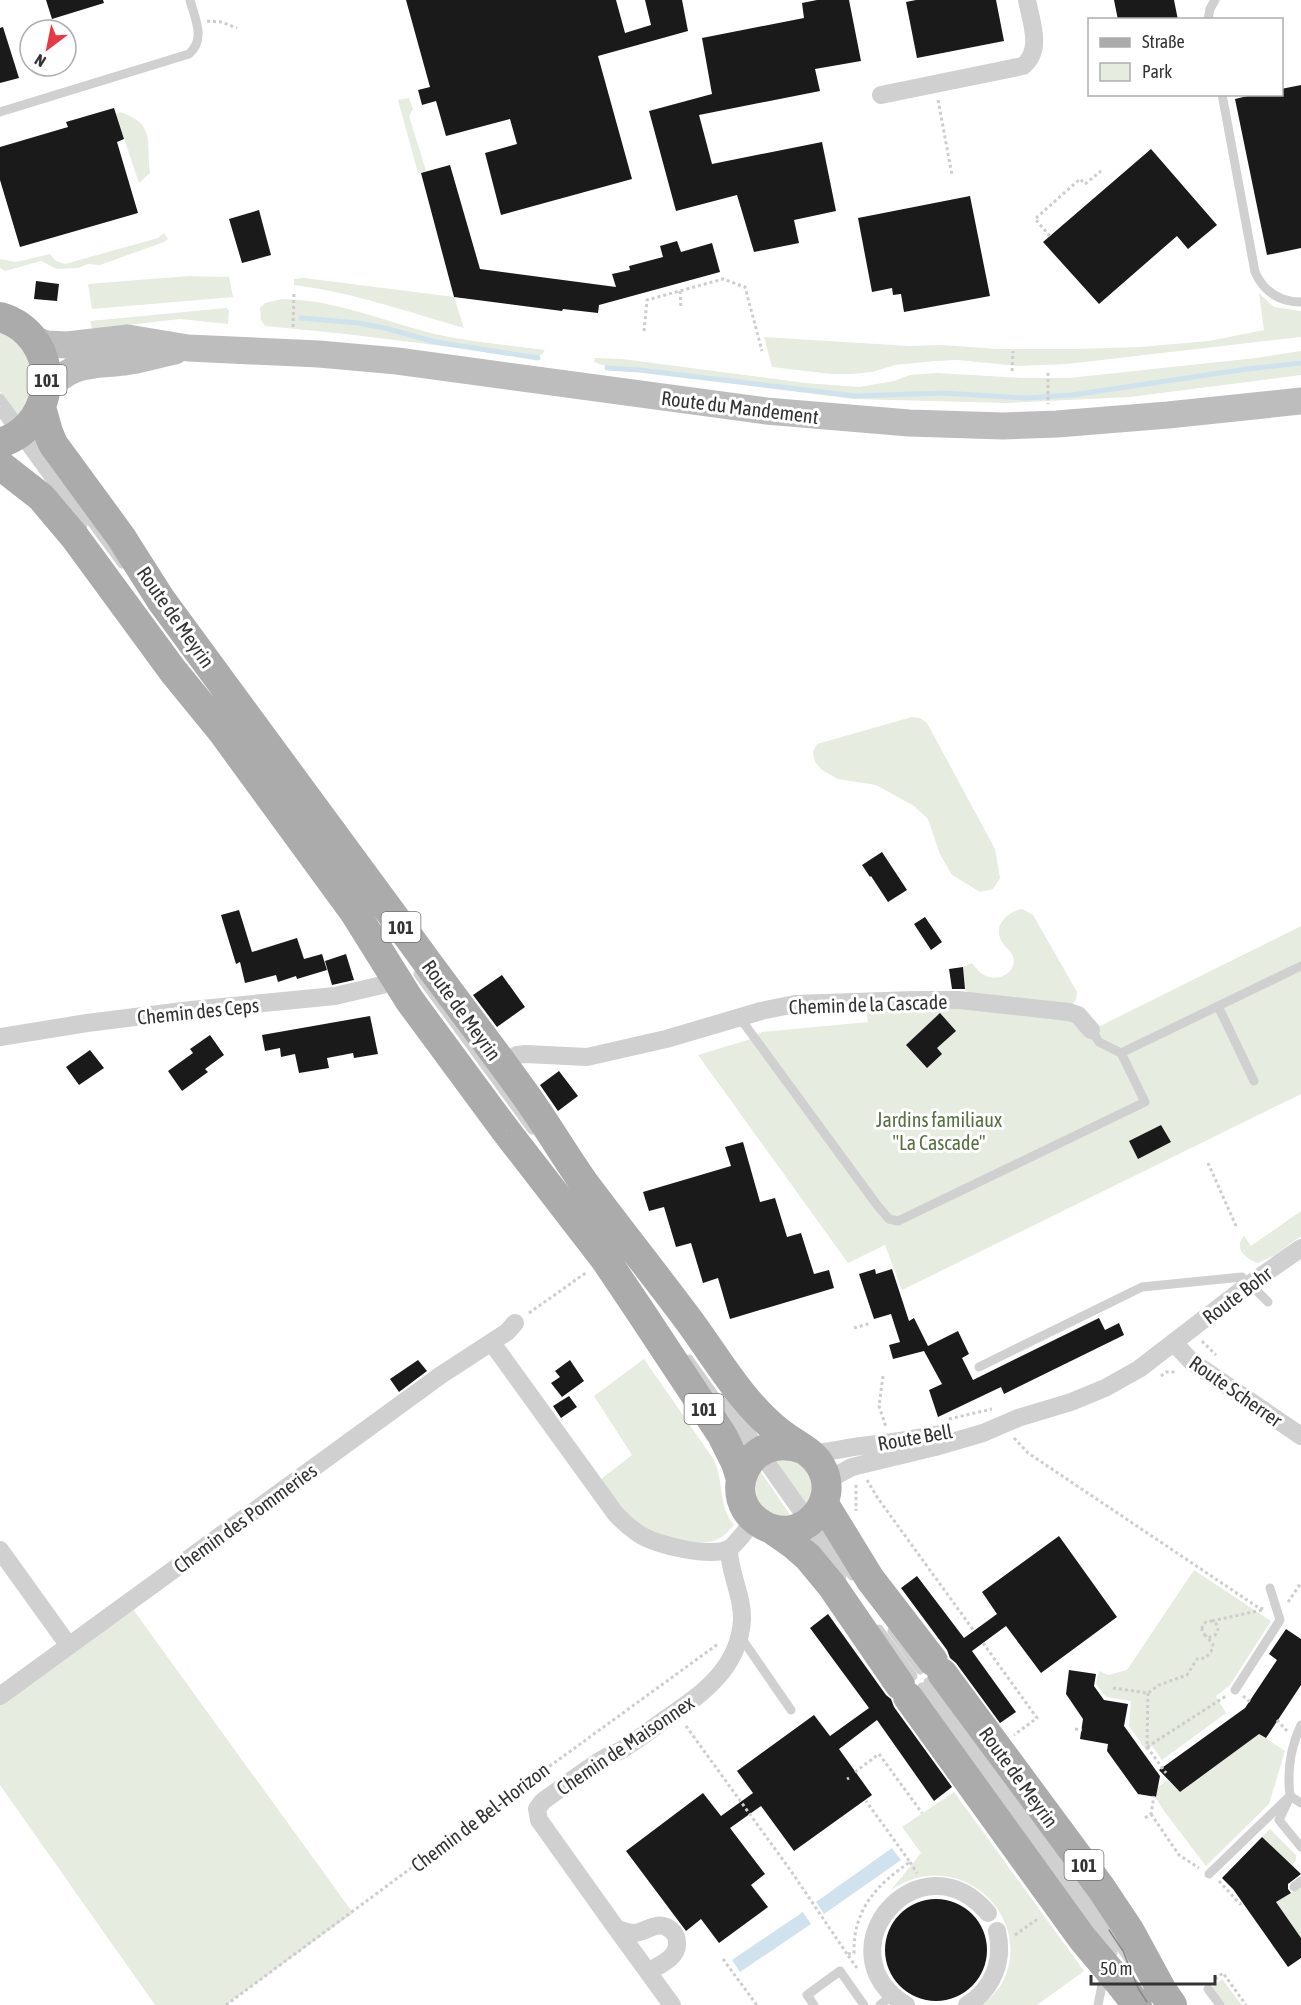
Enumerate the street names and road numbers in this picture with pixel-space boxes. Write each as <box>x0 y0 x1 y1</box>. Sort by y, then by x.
road number: 101 <box>28 365 66 395</box>
street label: Route du Mandement <box>660 386 820 428</box>
street label: Route de Meyrin <box>133 562 219 672</box>
road number: 101 <box>382 912 420 942</box>
street label: Route de Meyrin <box>418 955 506 1065</box>
street label: Chemin de la Cascade <box>788 990 948 1018</box>
street label: Chemin des Ceps <box>136 993 260 1029</box>
street label: Route Bohr <box>1198 1261 1277 1329</box>
street label: Route Scherrer <box>1185 1351 1288 1432</box>
road number: 101 <box>684 1394 724 1424</box>
street label: Route Bell <box>876 1419 955 1455</box>
street label: Chemin des Pommeries <box>169 1458 321 1578</box>
street label: Chemin de Maisonnex <box>552 1691 698 1799</box>
street label: Route de Meyrin <box>975 1722 1063 1832</box>
street label: Chemin de Bel-Horizon <box>406 1758 554 1876</box>
road number: 101 <box>1064 1850 1104 1880</box>

